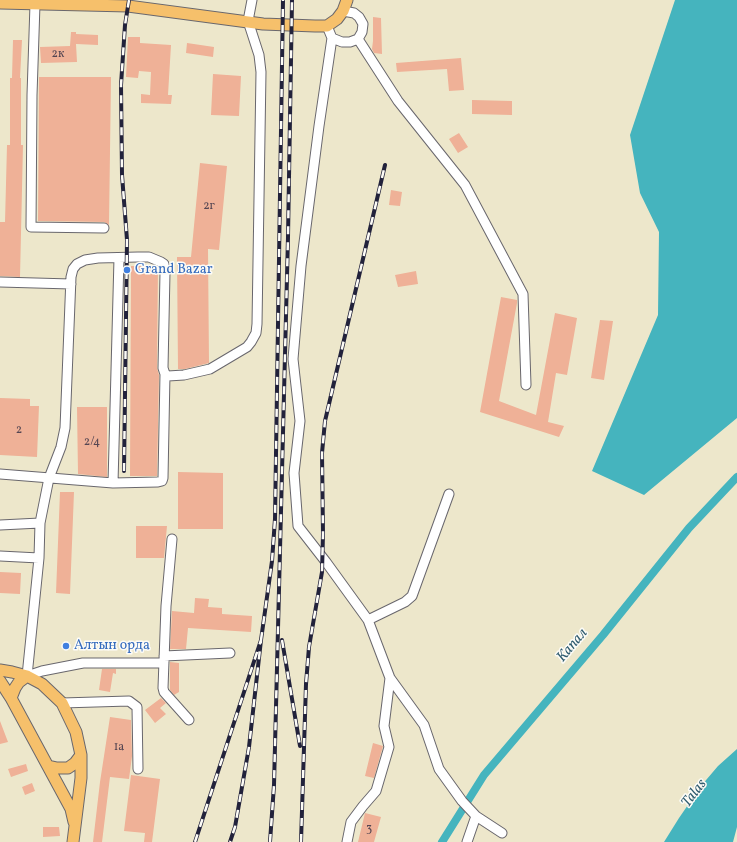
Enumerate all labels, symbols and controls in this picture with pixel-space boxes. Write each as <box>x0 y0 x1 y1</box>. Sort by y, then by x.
house number: 2к <box>52 48 64 62</box>
house number: 2г <box>203 200 215 214</box>
place label: Grand Bazar <box>135 262 213 278</box>
marker: Grand Bazar <box>122 265 132 275</box>
house number: 2 <box>16 424 22 438</box>
house number: 2/4 <box>84 436 100 450</box>
water label: Капал <box>554 625 592 667</box>
place label: Алтын орда <box>74 638 150 654</box>
marker: Алтын орда <box>61 641 71 651</box>
house number: 1а <box>114 741 124 755</box>
water label: Talas <box>679 776 711 812</box>
house number: 3 <box>366 823 372 837</box>

